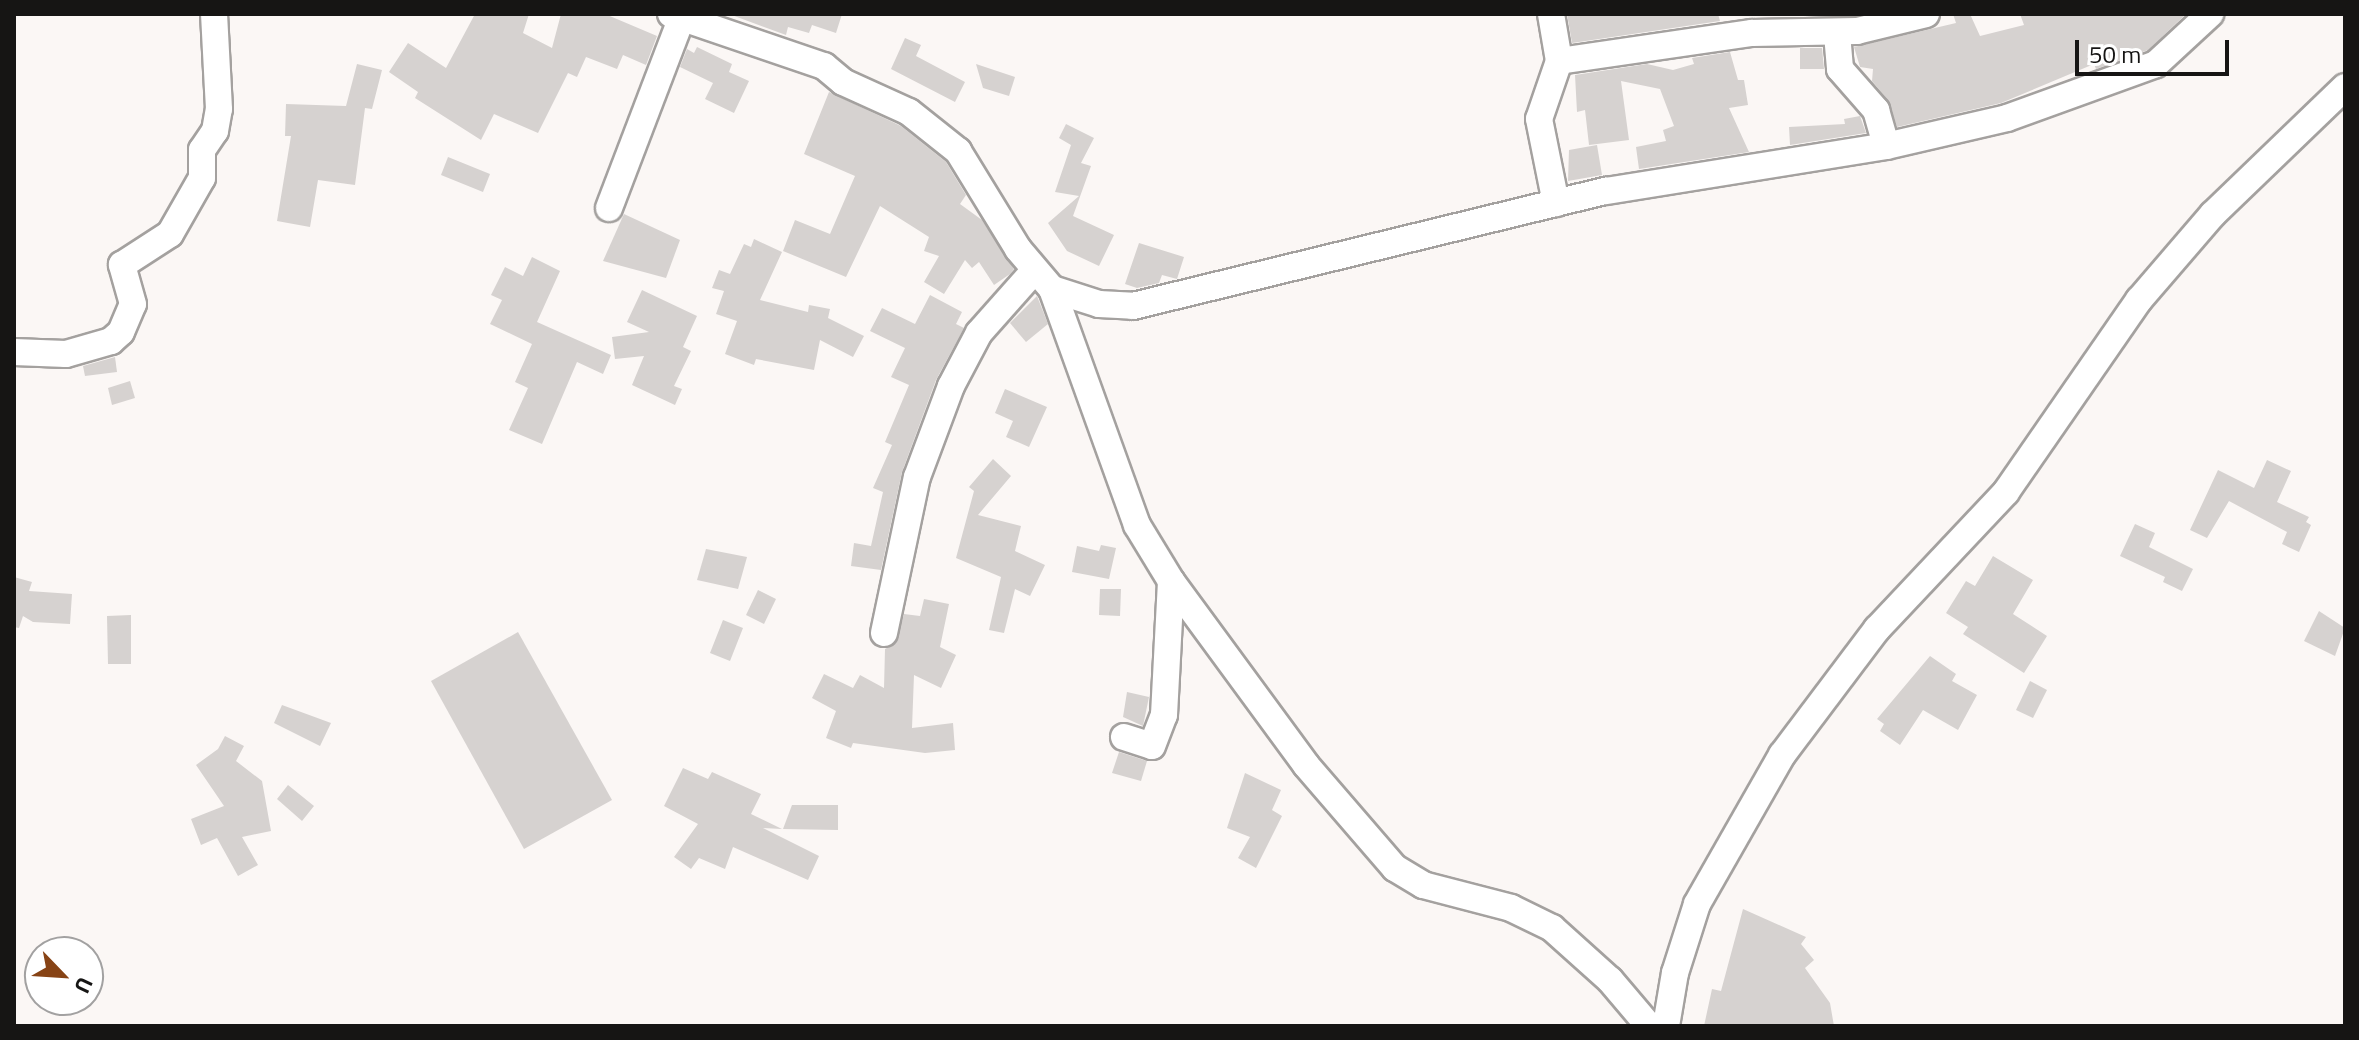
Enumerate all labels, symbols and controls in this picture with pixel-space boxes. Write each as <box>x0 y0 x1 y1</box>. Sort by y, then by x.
scale bar <box>2079 24 2233 74</box>
text: 50 m <box>2089 36 2141 72</box>
north arrow <box>24 936 104 1016</box>
text: U <box>65 972 102 999</box>

